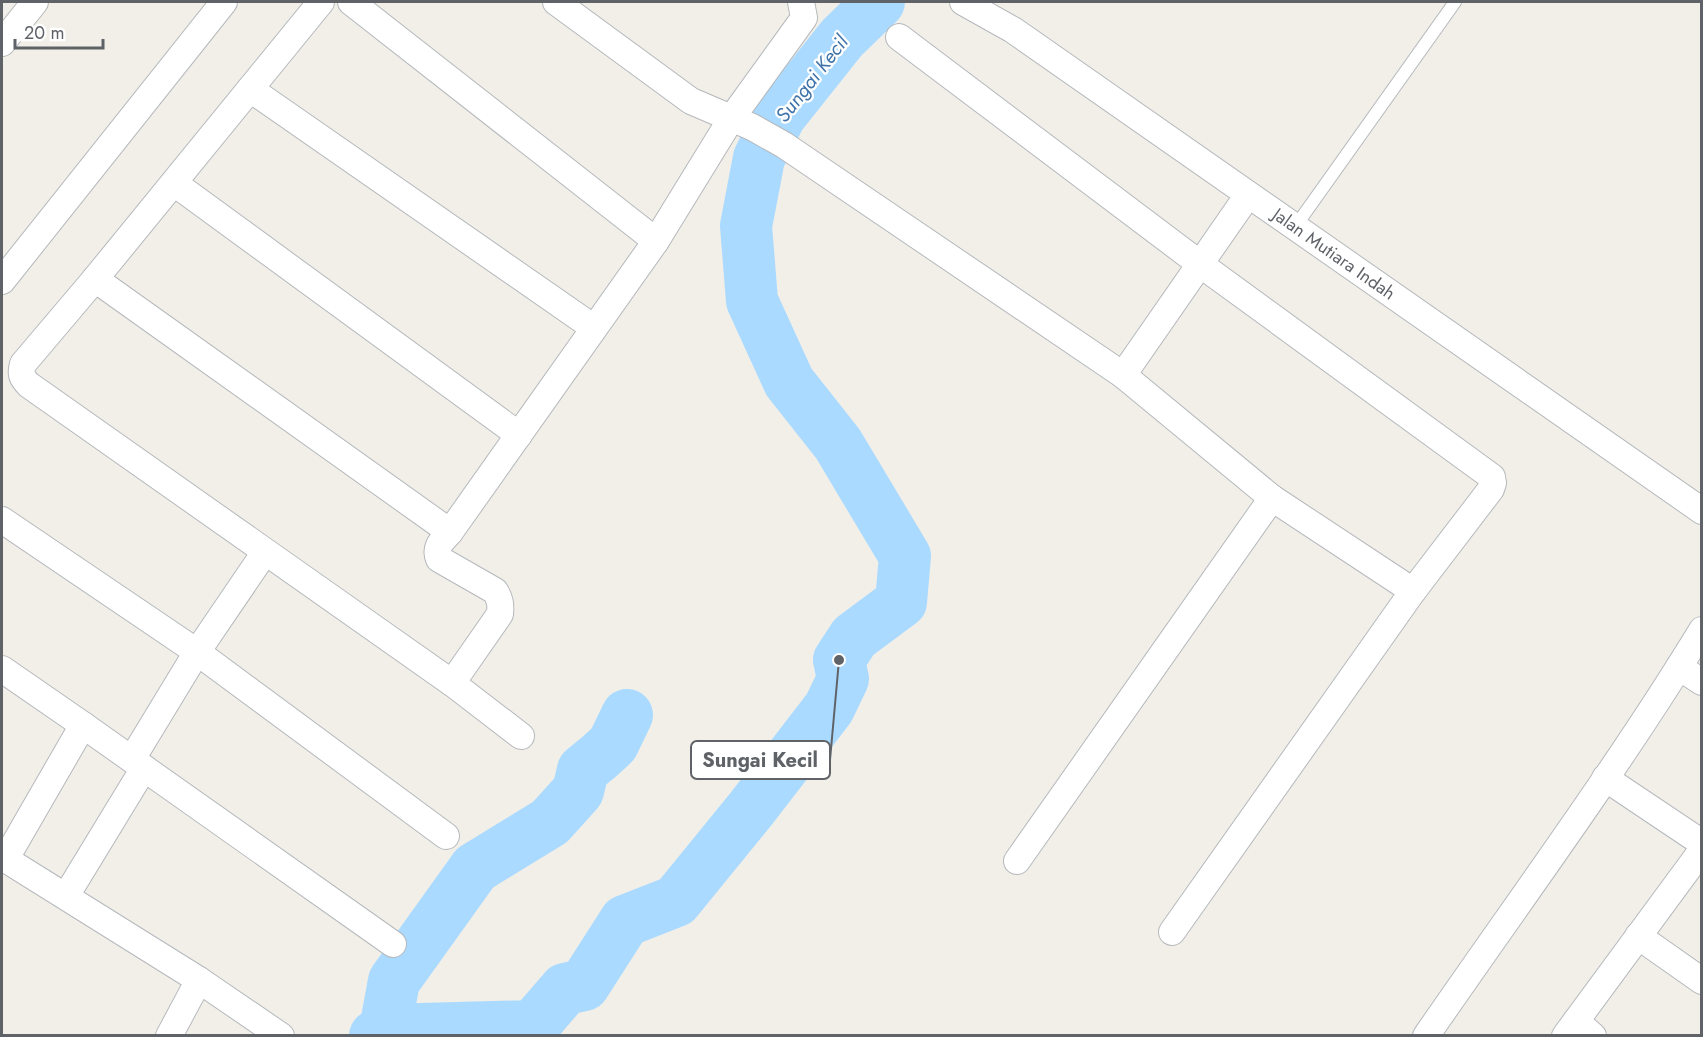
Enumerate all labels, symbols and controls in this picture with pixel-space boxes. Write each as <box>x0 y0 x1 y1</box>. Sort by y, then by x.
scale bar <box>15 12 104 50</box>
text: 20 m <box>24 20 64 46</box>
water label: Sungai Kecil <box>769 28 856 129</box>
street label: Jalan Mutiara Indah <box>1266 201 1401 306</box>
callout: Sungai Kecil <box>691 741 830 779</box>
text: Sungai Kecil <box>702 746 818 775</box>

